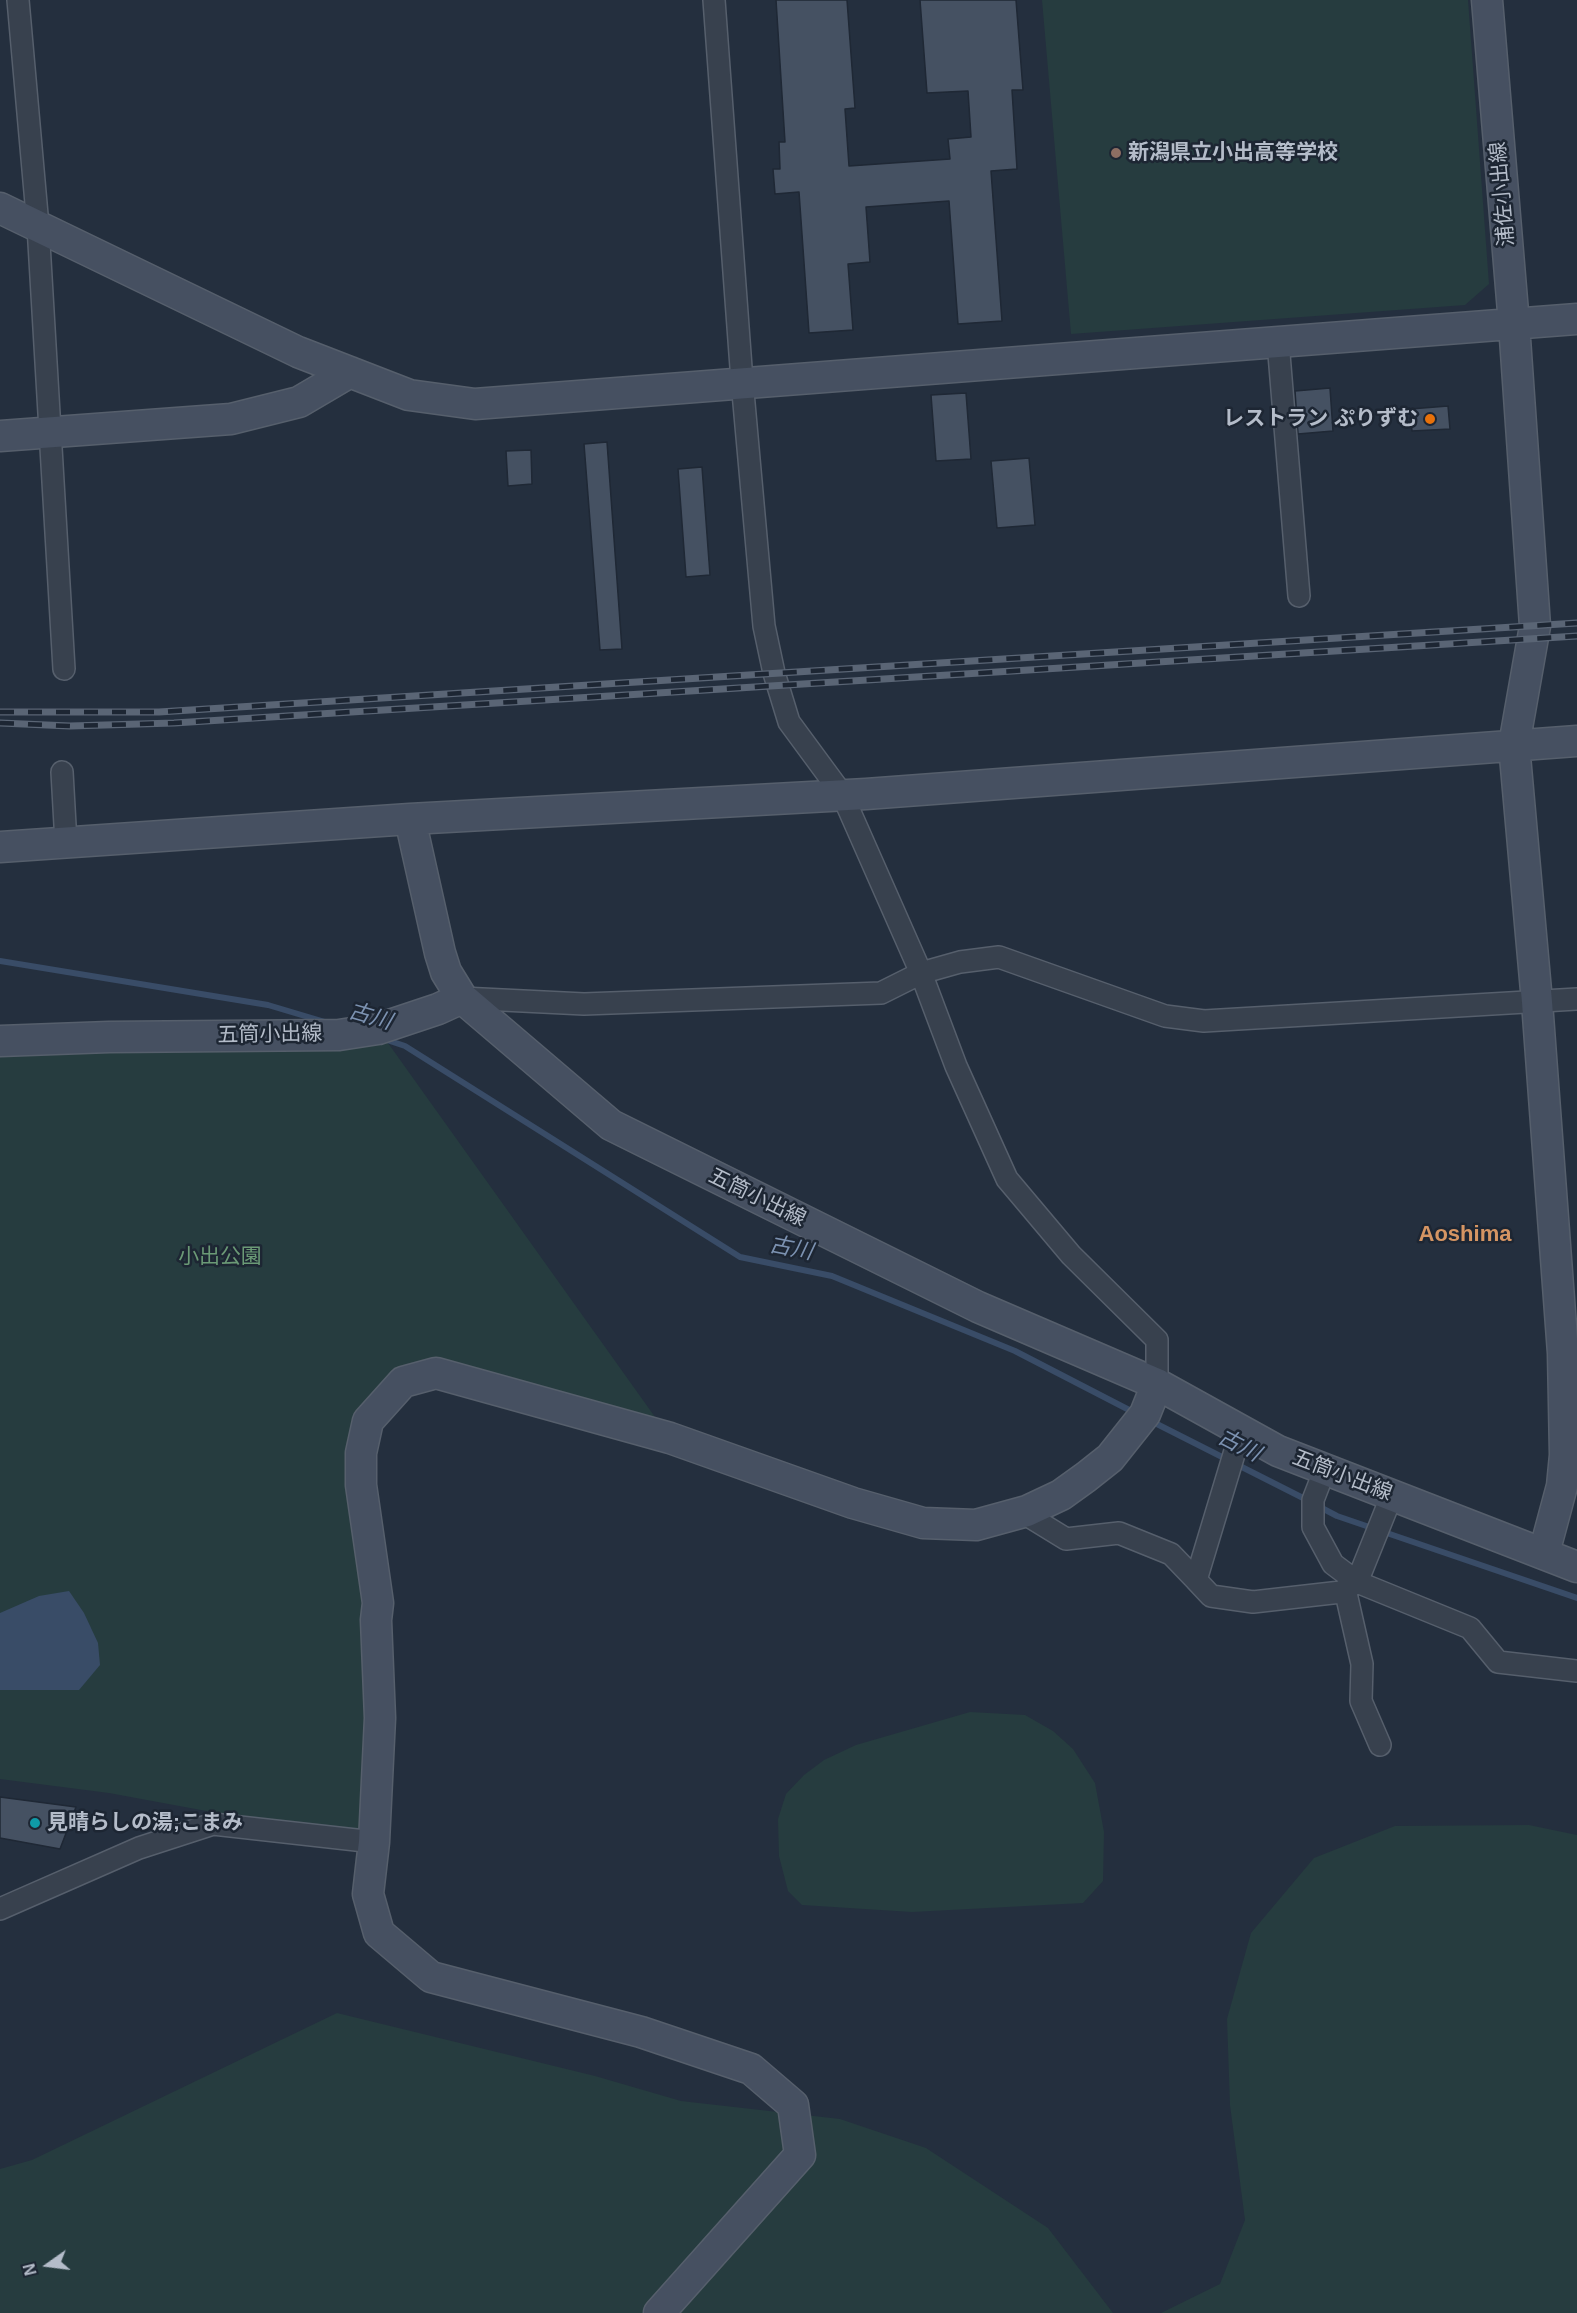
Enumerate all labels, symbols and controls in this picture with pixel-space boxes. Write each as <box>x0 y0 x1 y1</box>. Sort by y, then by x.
place label: 新潟県立小出高等学校 <box>1128 140 1338 166</box>
street label: 浦佐小出線 <box>1486 141 1520 247</box>
marker: 新潟県立小出高等学校 <box>1109 146 1123 160</box>
place label: レストラン ぷりずむ <box>1223 406 1418 432</box>
marker: レストラン ぷりずむ <box>1423 412 1437 426</box>
water label: 古川 <box>345 998 395 1036</box>
street label: 五筒小出線 <box>217 1021 323 1049</box>
street label: 五筒小出線 <box>704 1164 810 1232</box>
district label: Aoshima <box>1419 1222 1511 1248</box>
water label: 古川 <box>767 1232 815 1266</box>
park label: 小出公園 <box>178 1244 262 1270</box>
water label: 古川 <box>1213 1424 1265 1468</box>
street label: 五筒小出線 <box>1288 1445 1396 1507</box>
place label: 見晴らしの湯;こまみ <box>47 1810 243 1836</box>
marker: 見晴らしの湯;こまみ <box>28 1816 42 1830</box>
north arrow <box>18 2235 78 2295</box>
text: N <box>20 2262 40 2277</box>

